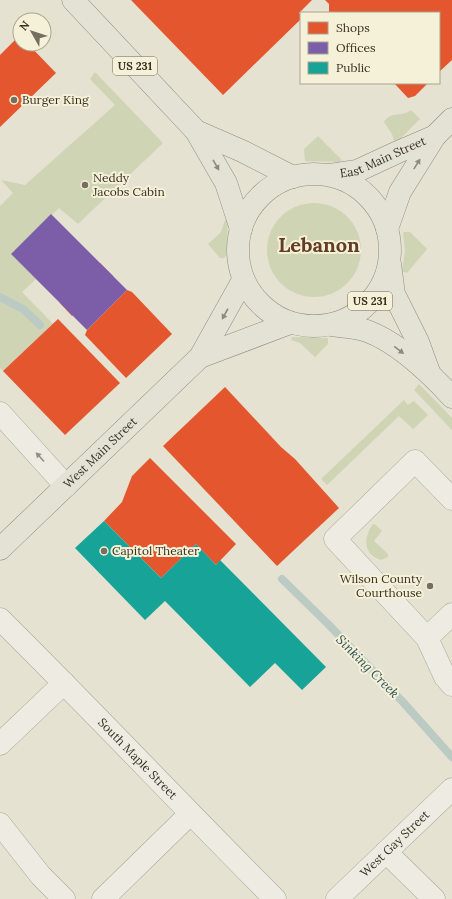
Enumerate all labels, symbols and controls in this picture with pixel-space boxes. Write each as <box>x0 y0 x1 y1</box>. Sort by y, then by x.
north arrow <box>12 12 52 52</box>
legend <box>300 12 440 84</box>
text: N <box>16 18 33 33</box>
text: Shops <box>336 20 370 35</box>
text: Offices <box>336 40 376 55</box>
road number: US 231 <box>113 57 157 75</box>
text: Public <box>336 60 370 75</box>
place label: Burger King <box>22 92 89 107</box>
marker: Burger King <box>9 95 19 105</box>
street label: East Main Street <box>339 133 428 180</box>
one-way arrow <box>212 159 219 171</box>
one-way arrow <box>413 159 421 169</box>
place label: Neddy Jacobs Cabin <box>92 170 165 199</box>
marker: Neddy Jacobs Cabin <box>80 180 90 190</box>
district label: Lebanon <box>278 232 360 257</box>
road number: US 231 <box>348 292 392 310</box>
one-way arrow <box>221 308 228 320</box>
one-way arrow <box>394 345 405 354</box>
street label: West Main Street <box>60 413 140 491</box>
one-way arrow <box>35 452 45 462</box>
place label: Capitol Theater <box>112 543 200 558</box>
marker: Capitol Theater <box>99 546 109 556</box>
place label: Wilson County Courthouse <box>340 571 423 600</box>
marker: Wilson County Courthouse <box>425 581 435 591</box>
water label: Sinking Creek <box>332 631 403 702</box>
street label: South Maple Street <box>95 715 181 802</box>
street label: West Gay Street <box>357 807 432 880</box>

